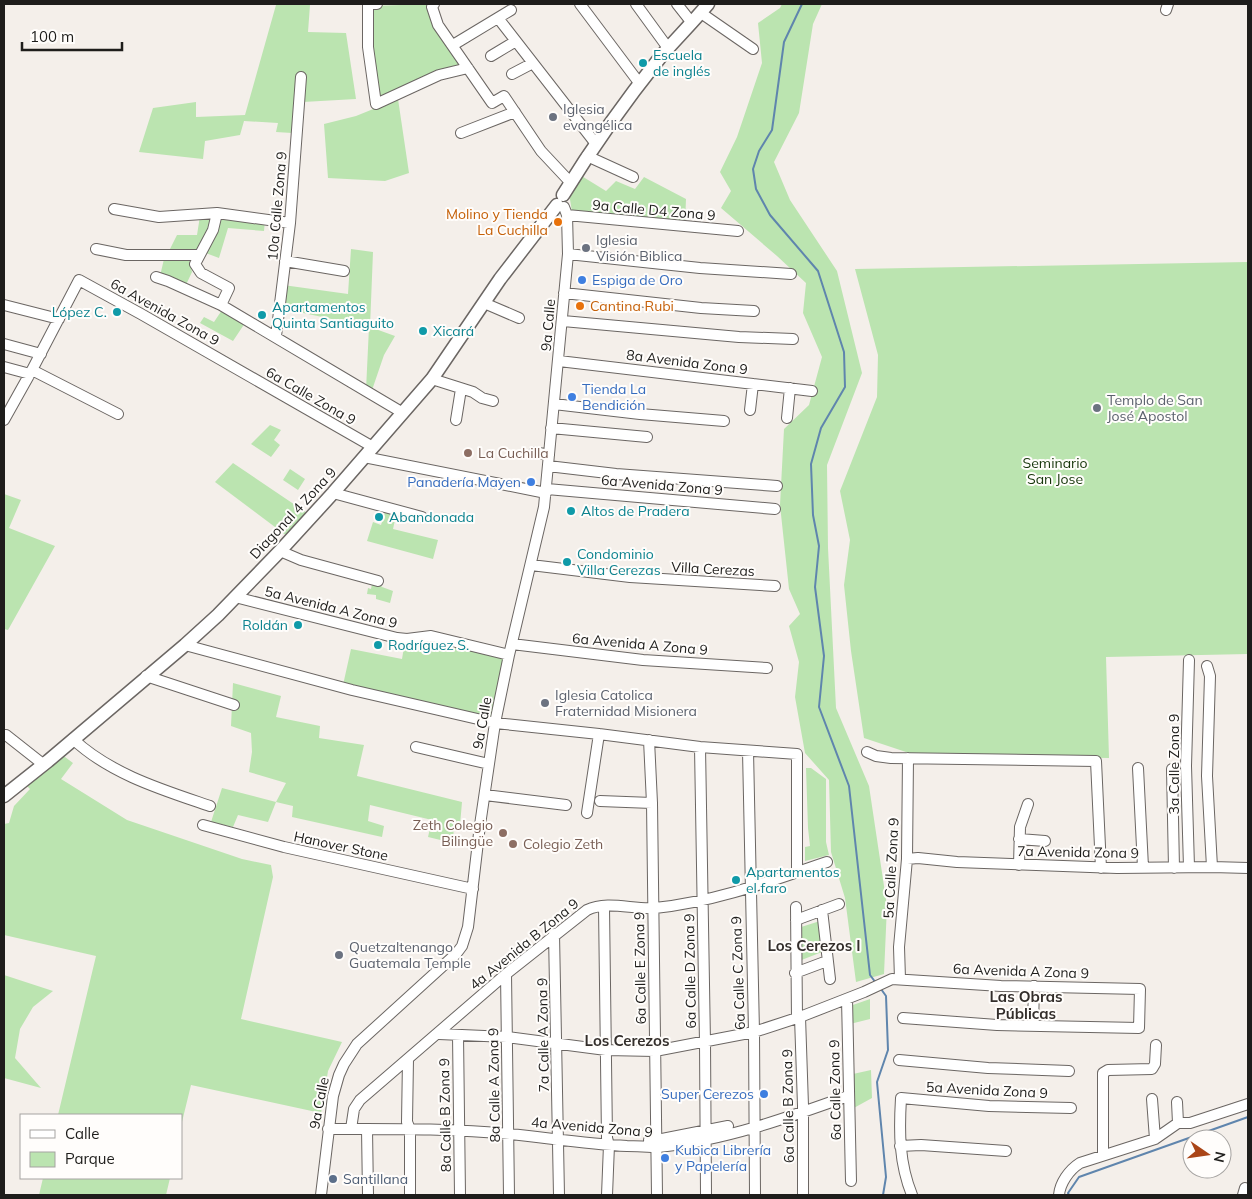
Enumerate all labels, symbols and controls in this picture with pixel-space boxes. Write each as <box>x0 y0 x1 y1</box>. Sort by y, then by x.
scale bar <box>22 20 122 52</box>
text: 100 m <box>30 27 74 46</box>
place label: Escuela de inglés <box>653 46 711 80</box>
marker: Escuela de inglés <box>637 57 649 69</box>
place label: Iglesia evangélica <box>563 100 632 134</box>
marker: Iglesia evangélica <box>547 111 559 123</box>
street label: 10a Calle Zona 9 <box>263 151 291 261</box>
street label: 9a Calle D4 Zona 9 <box>592 196 716 224</box>
place label: Molino y Tienda La Cuchilla <box>446 205 548 239</box>
marker: Molino y Tienda La Cuchilla <box>552 216 564 228</box>
place label: Iglesia Visión Biblica <box>596 231 682 265</box>
marker: Iglesia Visión Biblica <box>580 242 592 254</box>
place label: Espiga de Oro <box>592 271 683 289</box>
marker: Espiga de Oro <box>576 274 588 286</box>
street label: 6a Avenida Zona 9 <box>107 275 223 349</box>
place label: Cantina Rubi <box>590 297 674 315</box>
place label: Apartamentos Quinta Santiaguito <box>272 298 394 332</box>
street label: 9a Calle <box>537 298 559 352</box>
marker: Cantina Rubi <box>574 300 586 312</box>
place label: López C. <box>52 303 107 321</box>
marker: López C. <box>111 306 123 318</box>
marker: Apartamentos Quinta Santiaguito <box>256 309 268 321</box>
place label: Xicará <box>433 322 474 340</box>
marker: Xicará <box>417 325 429 337</box>
street label: 8a Avenida Zona 9 <box>625 346 749 378</box>
street label: 6a Calle Zona 9 <box>263 363 359 429</box>
place label: Tienda La Bendición <box>582 380 646 414</box>
marker: Tienda La Bendición <box>566 391 578 403</box>
place label: Templo de San José Apostol <box>1107 391 1203 425</box>
marker: Templo de San José Apostol <box>1091 402 1103 414</box>
place label: La Cuchilla <box>478 444 549 462</box>
marker: La Cuchilla <box>462 447 474 459</box>
park label: Seminario San Jose <box>1023 454 1087 488</box>
street label: Diagonal 4 Zona 9 <box>246 463 340 563</box>
street label: 6a Avenida Zona 9 <box>600 471 724 499</box>
place label: Panadería Mayen <box>407 473 521 491</box>
marker: Panadería Mayen <box>525 476 537 488</box>
place label: Altos de Pradera <box>581 502 690 520</box>
marker: Altos de Pradera <box>565 505 577 517</box>
place label: Abandonada <box>389 508 474 526</box>
marker: Abandonada <box>373 511 385 523</box>
place label: Condominio Villa Cerezas <box>577 545 661 579</box>
marker: Condominio Villa Cerezas <box>561 556 573 568</box>
street label: Villa Cerezas <box>671 558 755 580</box>
street label: 5a Avenida A Zona 9 <box>263 582 399 632</box>
place label: Roldán <box>242 616 288 634</box>
marker: Roldán <box>292 619 304 631</box>
street label: 6a Avenida A Zona 9 <box>571 629 709 659</box>
place label: Rodríguez S. <box>388 636 469 654</box>
marker: Rodríguez S. <box>372 639 384 651</box>
place label: Iglesia Catolica Fraternidad Misionera <box>555 686 697 720</box>
street label: 9a Calle <box>469 696 495 750</box>
marker: Iglesia Catolica Fraternidad Misionera <box>539 697 551 709</box>
street label: 3a Calle Zona 9 <box>1165 714 1183 814</box>
place label: Zeth Colegio Bilingüe <box>413 816 493 850</box>
street label: 5a Calle Zona 9 <box>879 817 903 919</box>
street label: Hanover Stone <box>292 827 390 865</box>
marker: Zeth Colegio Bilingüe <box>497 827 509 839</box>
place label: Colegio Zeth <box>523 835 603 853</box>
marker: Colegio Zeth <box>507 838 519 850</box>
street label: 7a Avenida Zona 9 <box>1017 842 1139 862</box>
place label: Apartamentos el faro <box>746 863 840 897</box>
marker: Apartamentos el faro <box>730 874 742 886</box>
street label: 4a Avenida B Zona 9 <box>466 894 582 994</box>
street label: 6a Calle E Zona 9 <box>630 911 650 1025</box>
street label: 6a Calle D Zona 9 <box>680 913 700 1029</box>
street label: 6a Calle C Zona 9 <box>727 916 749 1030</box>
district label: Los Cerezos I <box>767 936 861 955</box>
place label: Quetzaltenango Guatemala Temple <box>349 938 471 972</box>
marker: Quetzaltenango Guatemala Temple <box>333 949 345 961</box>
street label: 6a Avenida A Zona 9 <box>953 960 1089 982</box>
street label: 7a Calle A Zona 9 <box>533 977 553 1093</box>
district label: Las Obras Públicas <box>989 987 1063 1023</box>
street label: 8a Calle A Zona 9 <box>484 1027 504 1143</box>
district label: Los Cerezos <box>585 1031 669 1050</box>
street label: 6a Calle Zona 9 <box>825 1039 845 1141</box>
street label: 6a Calle B Zona 9 <box>778 1049 798 1163</box>
street label: 8a Calle B Zona 9 <box>435 1058 455 1172</box>
street label: 9a Calle <box>305 1076 333 1130</box>
street label: 5a Avenida Zona 9 <box>926 1078 1048 1102</box>
place label: Super Cerezos <box>661 1085 754 1103</box>
marker: Super Cerezos <box>758 1088 770 1100</box>
street label: 4a Avenida Zona 9 <box>530 1113 654 1141</box>
legend <box>20 1114 182 1179</box>
text: Calle <box>65 1124 99 1143</box>
north arrow <box>1182 1129 1232 1179</box>
place label: Kubica Librería y Papelería <box>675 1141 771 1175</box>
text: Parque <box>65 1149 115 1168</box>
text: N <box>1210 1150 1230 1164</box>
marker: Kubica Librería y Papelería <box>659 1152 671 1164</box>
place label: Santillana <box>343 1170 408 1188</box>
marker: Santillana <box>327 1173 339 1185</box>

